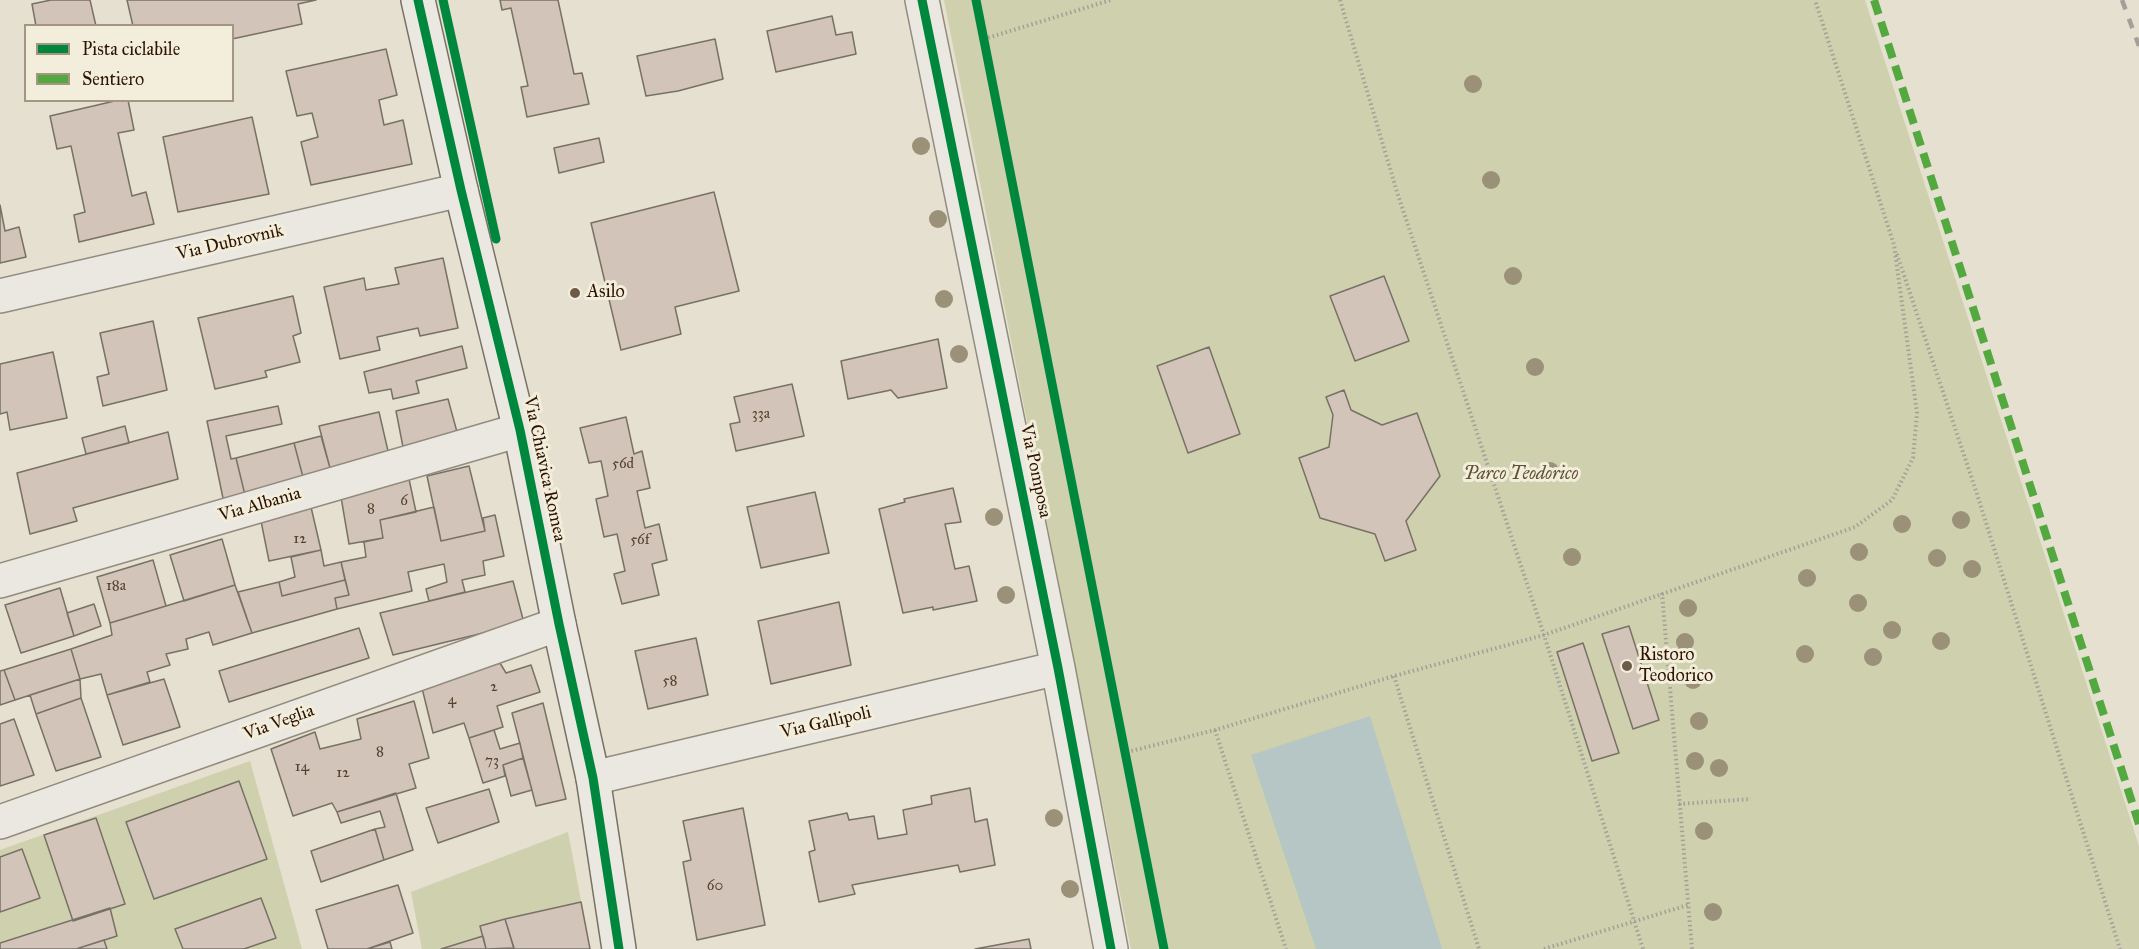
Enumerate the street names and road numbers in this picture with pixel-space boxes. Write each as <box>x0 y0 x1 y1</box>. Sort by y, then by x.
street label: Via Dubrovnik <box>175 220 285 266</box>
street label: Via Chiavica Romea <box>518 394 570 544</box>
street label: Via Pomposa <box>1015 422 1055 520</box>
street label: Via Albania <box>216 483 304 527</box>
street label: Via Veglia <box>241 700 317 746</box>
street label: Via Gallipoli <box>779 702 873 744</box>

